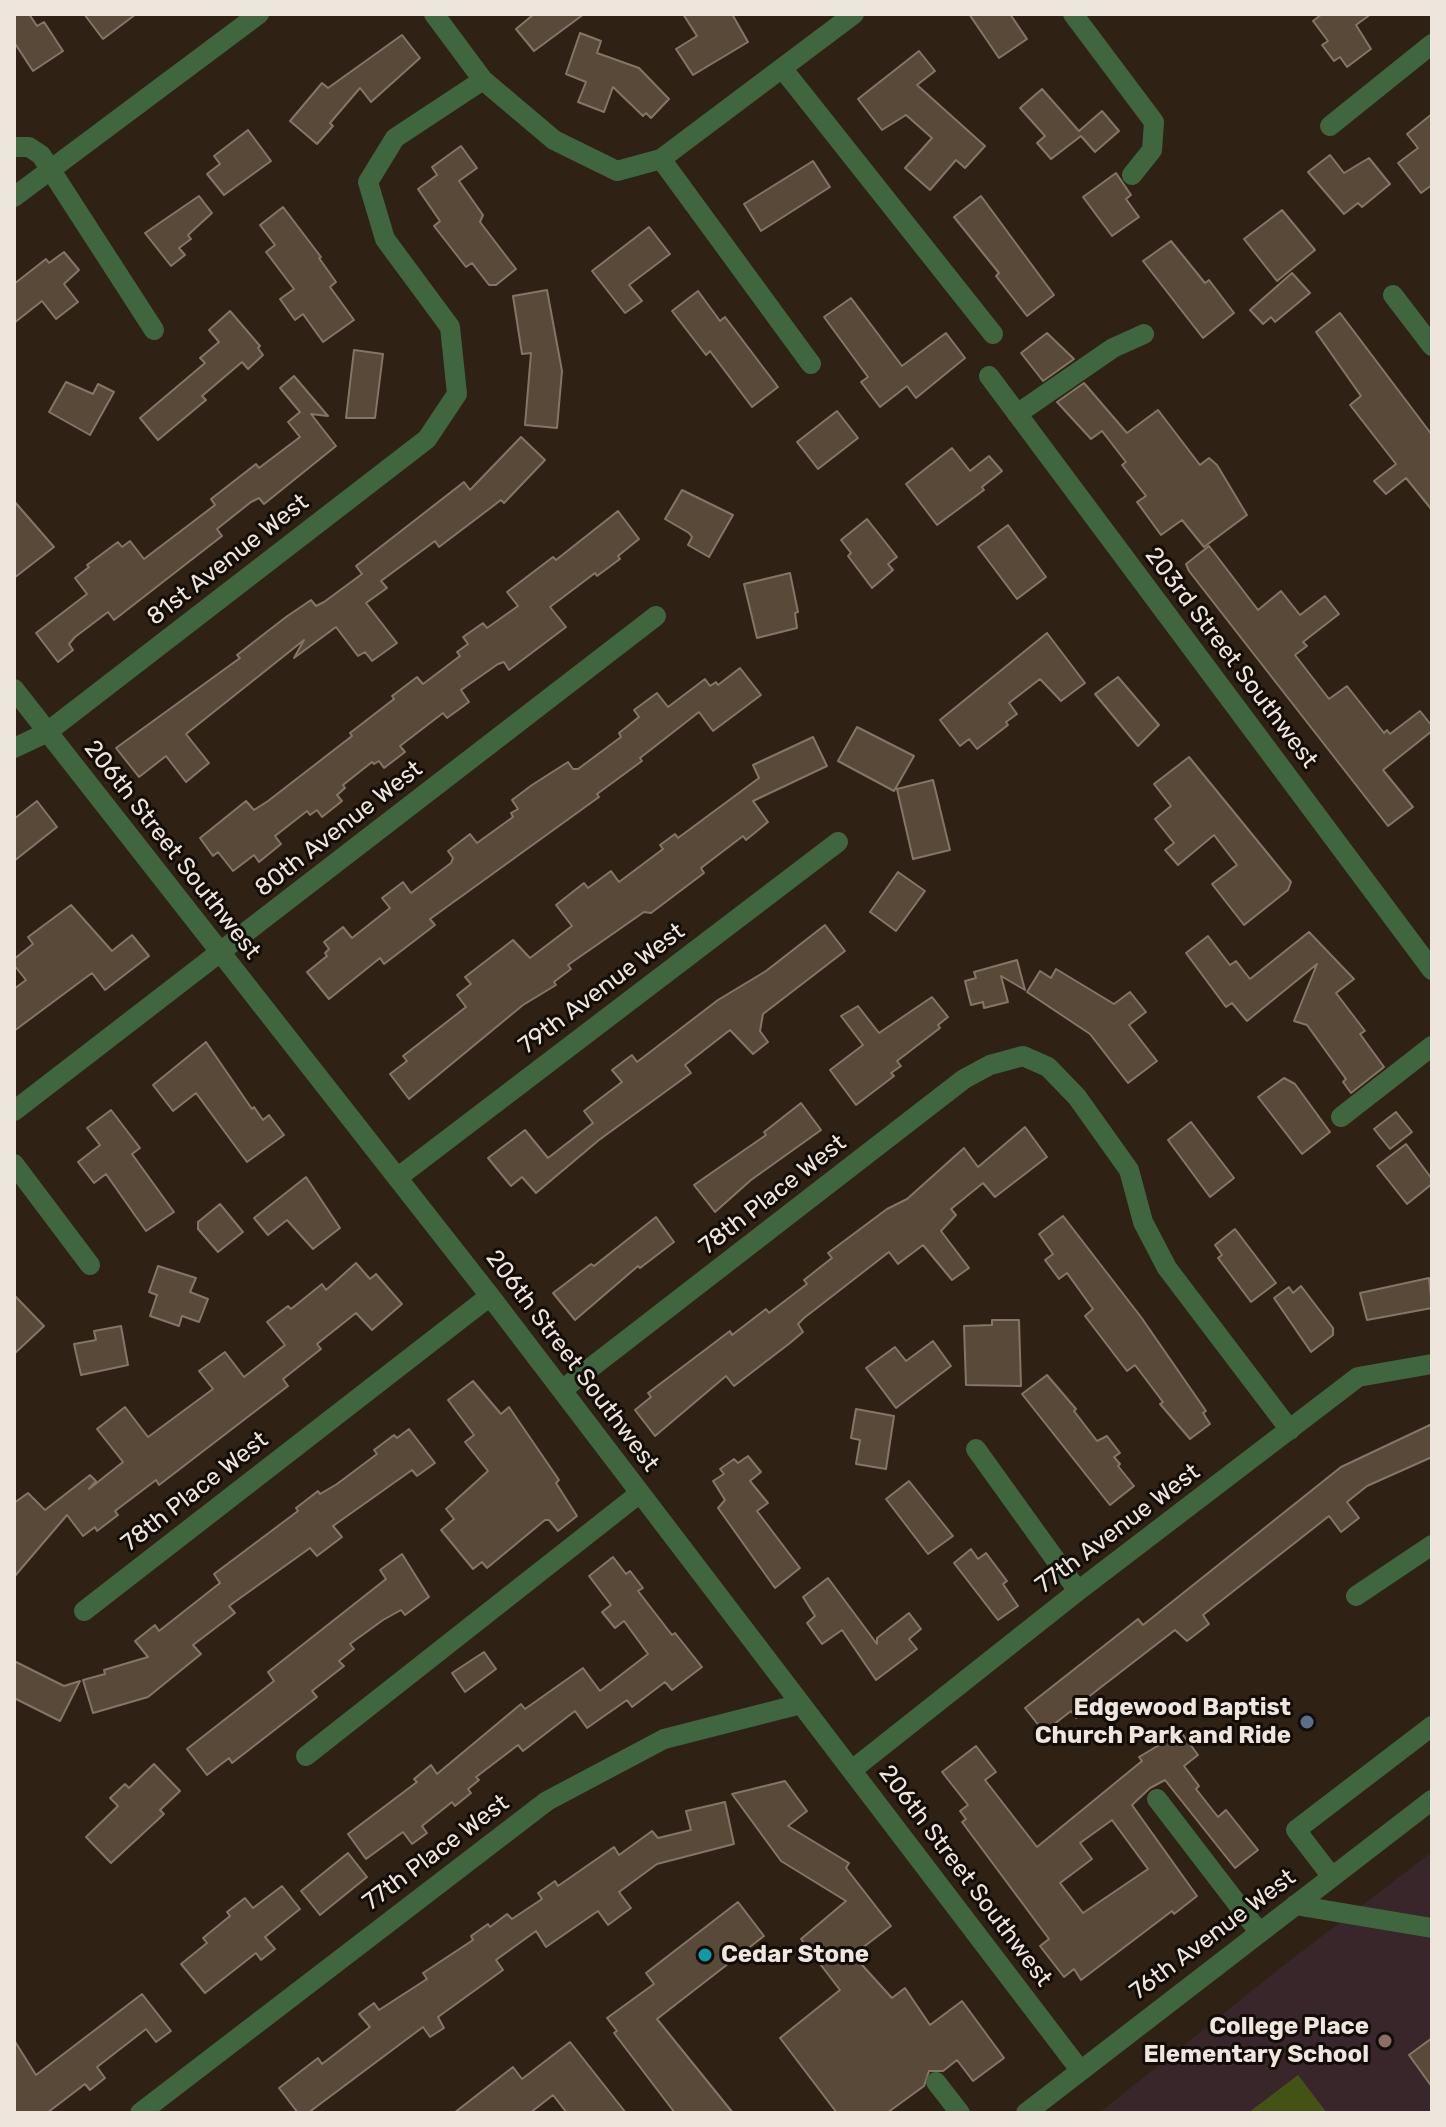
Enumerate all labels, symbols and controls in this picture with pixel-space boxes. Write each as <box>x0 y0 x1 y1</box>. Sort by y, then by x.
street label: 81st Avenue West <box>142 488 314 632</box>
street label: 203rd Street Southwest <box>1139 542 1323 774</box>
street label: 206th Street Southwest <box>78 735 266 965</box>
street label: 80th Avenue West <box>250 755 428 903</box>
street label: 79th Avenue West <box>513 917 691 1061</box>
street label: 78th Place West <box>694 1129 852 1261</box>
street label: 206th Street Southwest <box>479 1245 665 1477</box>
street label: 78th Place West <box>116 1426 274 1558</box>
street label: 77th Avenue West <box>1030 1458 1206 1600</box>
place label: Edgewood Baptist Church Park and Ride <box>1035 1694 1291 1750</box>
marker: Edgewood Baptist Church Park and Ride <box>1298 1713 1316 1731</box>
street label: 206th Street Southwest <box>872 1760 1058 1992</box>
street label: 77th Place West <box>357 1789 515 1917</box>
street label: 76th Avenue West <box>1125 1863 1301 2007</box>
place label: Cedar Stone <box>721 1941 869 1969</box>
marker: Cedar Stone <box>696 1946 714 1964</box>
place label: College Place Elementary School <box>1143 2013 1369 2069</box>
marker: College Place Elementary School <box>1376 2032 1394 2050</box>

